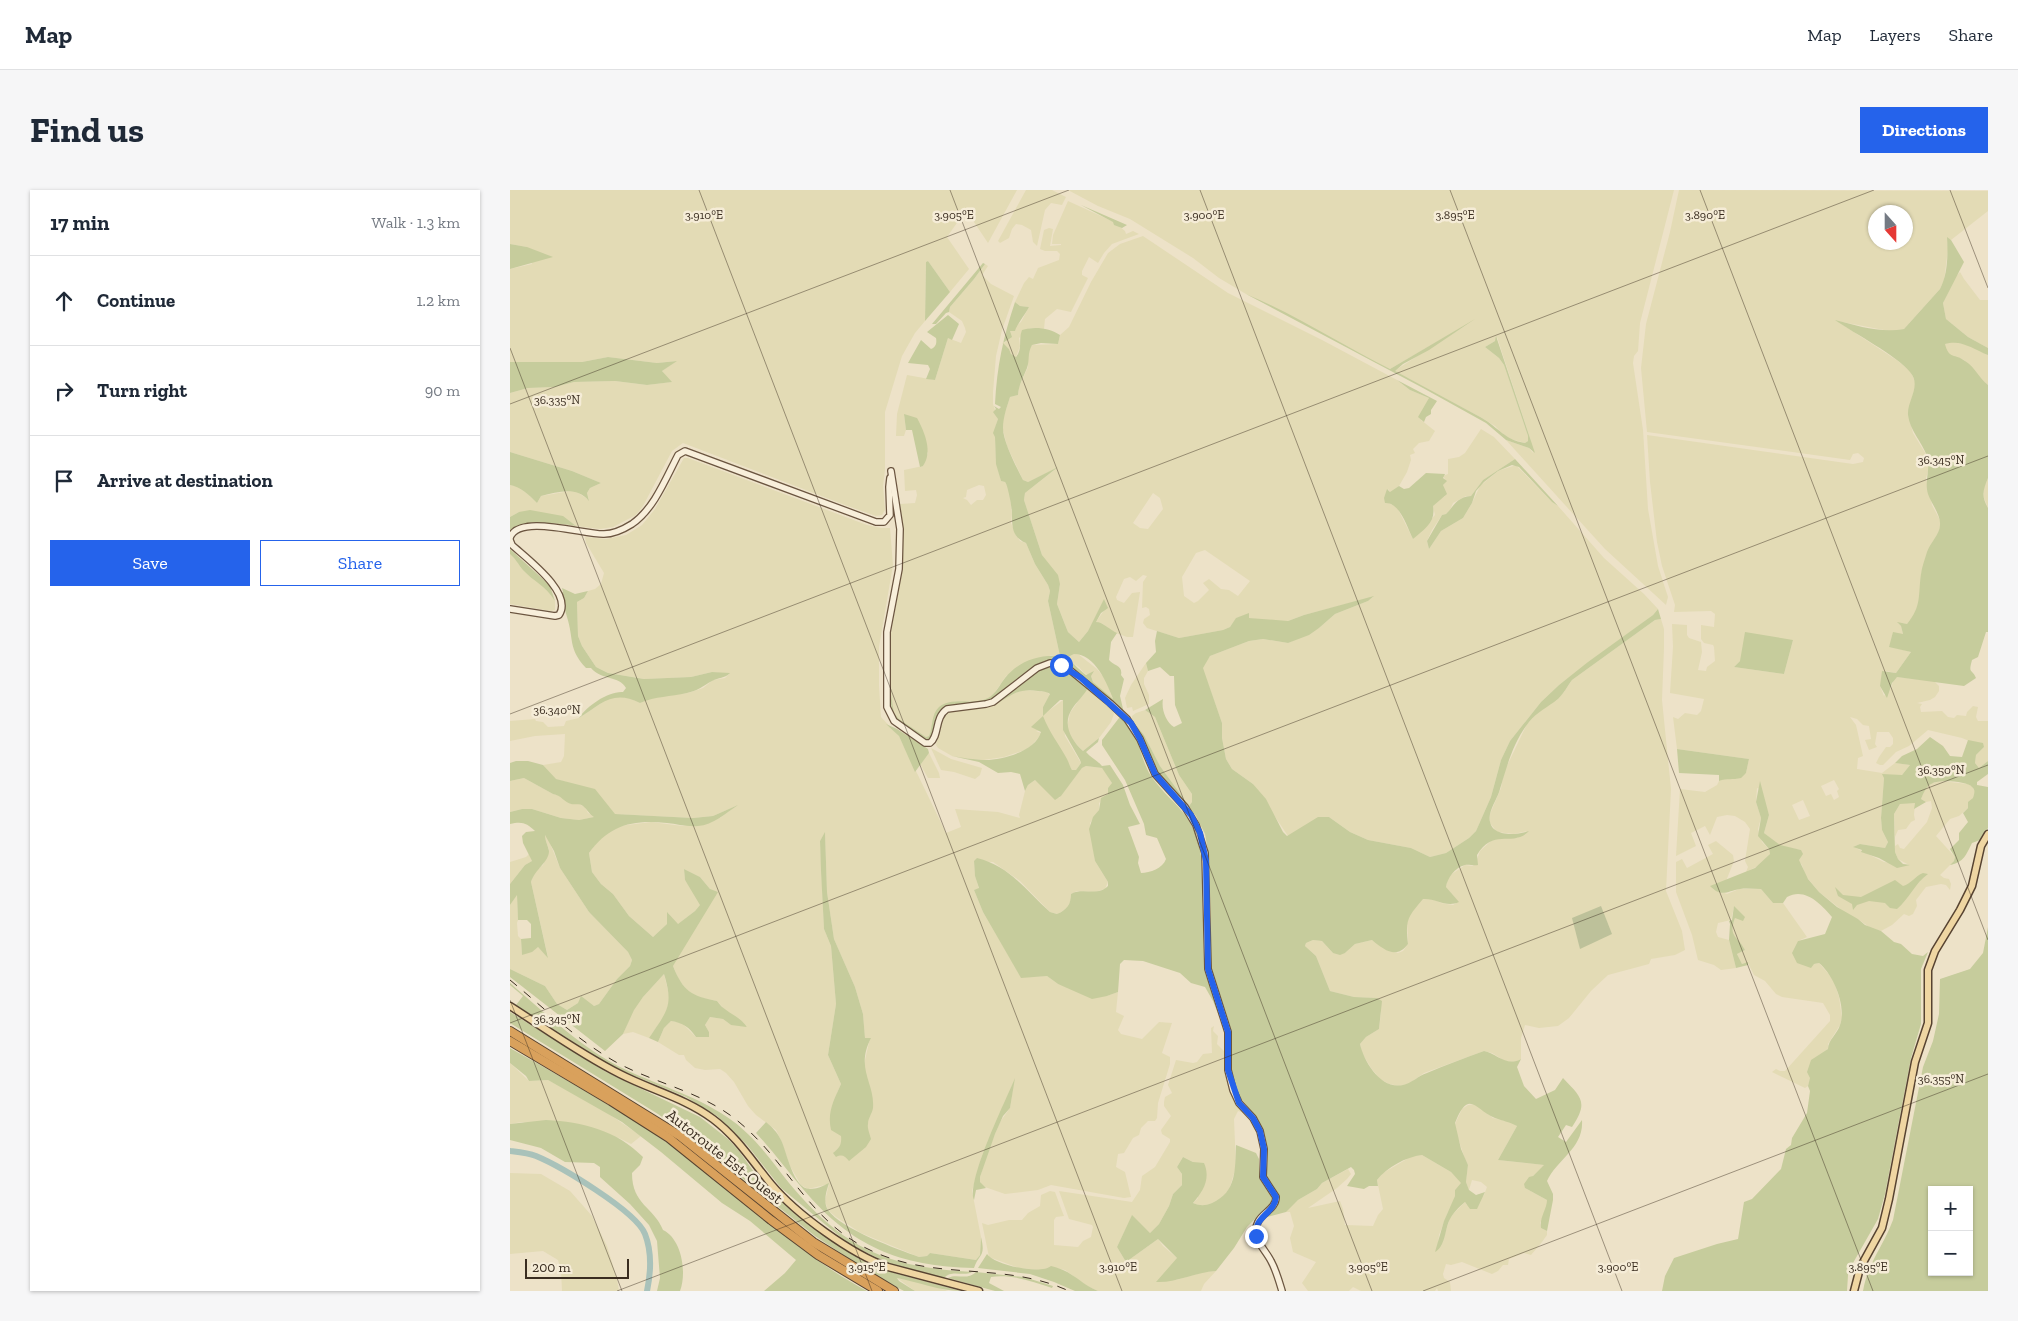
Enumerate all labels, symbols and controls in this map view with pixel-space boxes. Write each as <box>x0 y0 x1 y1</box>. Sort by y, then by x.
text: Map <box>25 20 72 49</box>
text: Map <box>1807 24 1842 46</box>
text: Layers <box>1870 24 1921 46</box>
text: Share <box>1949 24 1993 46</box>
button: Directions <box>1860 107 1988 153</box>
text: Find us <box>30 109 144 151</box>
north arrow <box>1868 205 1913 250</box>
text: 3.910°E <box>685 208 723 222</box>
text: 3.905°E <box>934 208 974 222</box>
text: 3.900°E <box>1184 208 1224 222</box>
text: 3.895°E <box>1435 208 1475 222</box>
text: 3.890°E <box>1685 208 1725 222</box>
text: 17 min <box>50 210 110 235</box>
text: Walk · 1.3 km <box>372 213 460 232</box>
icon: ahead <box>50 287 78 315</box>
text: Continue <box>97 289 175 312</box>
text: 1.2 km <box>416 291 460 310</box>
icon: right <box>50 377 78 405</box>
text: Turn right <box>97 379 187 402</box>
text: 90 m <box>425 381 460 400</box>
text: 36.335°N <box>534 393 580 407</box>
text: 36.345°N <box>1918 453 1964 467</box>
icon: arrive <box>50 467 78 495</box>
text: Arrive at destination <box>97 469 273 492</box>
button: Save <box>50 540 250 586</box>
button: Share <box>260 540 460 586</box>
route start <box>1050 654 1073 677</box>
text: 36.340°N <box>533 703 581 717</box>
text: 36.350°N <box>1917 763 1965 777</box>
text: 36.345°N <box>534 1012 580 1026</box>
text: 36.355°N <box>1918 1072 1964 1086</box>
street label: Autoroute Est-Ouest <box>662 1105 787 1208</box>
map controls <box>1928 1186 1973 1276</box>
button: + <box>1928 1186 1973 1231</box>
route end <box>1245 1225 1268 1248</box>
button: − <box>1928 1231 1973 1276</box>
scale bar <box>525 1256 629 1279</box>
text: 200 m <box>532 1259 571 1276</box>
text: 3.915°E <box>848 1260 886 1274</box>
text: 3.910°E <box>1099 1260 1137 1274</box>
text: 3.905°E <box>1348 1260 1388 1274</box>
text: 3.900°E <box>1598 1260 1638 1274</box>
text: 3.895°E <box>1848 1260 1888 1274</box>

